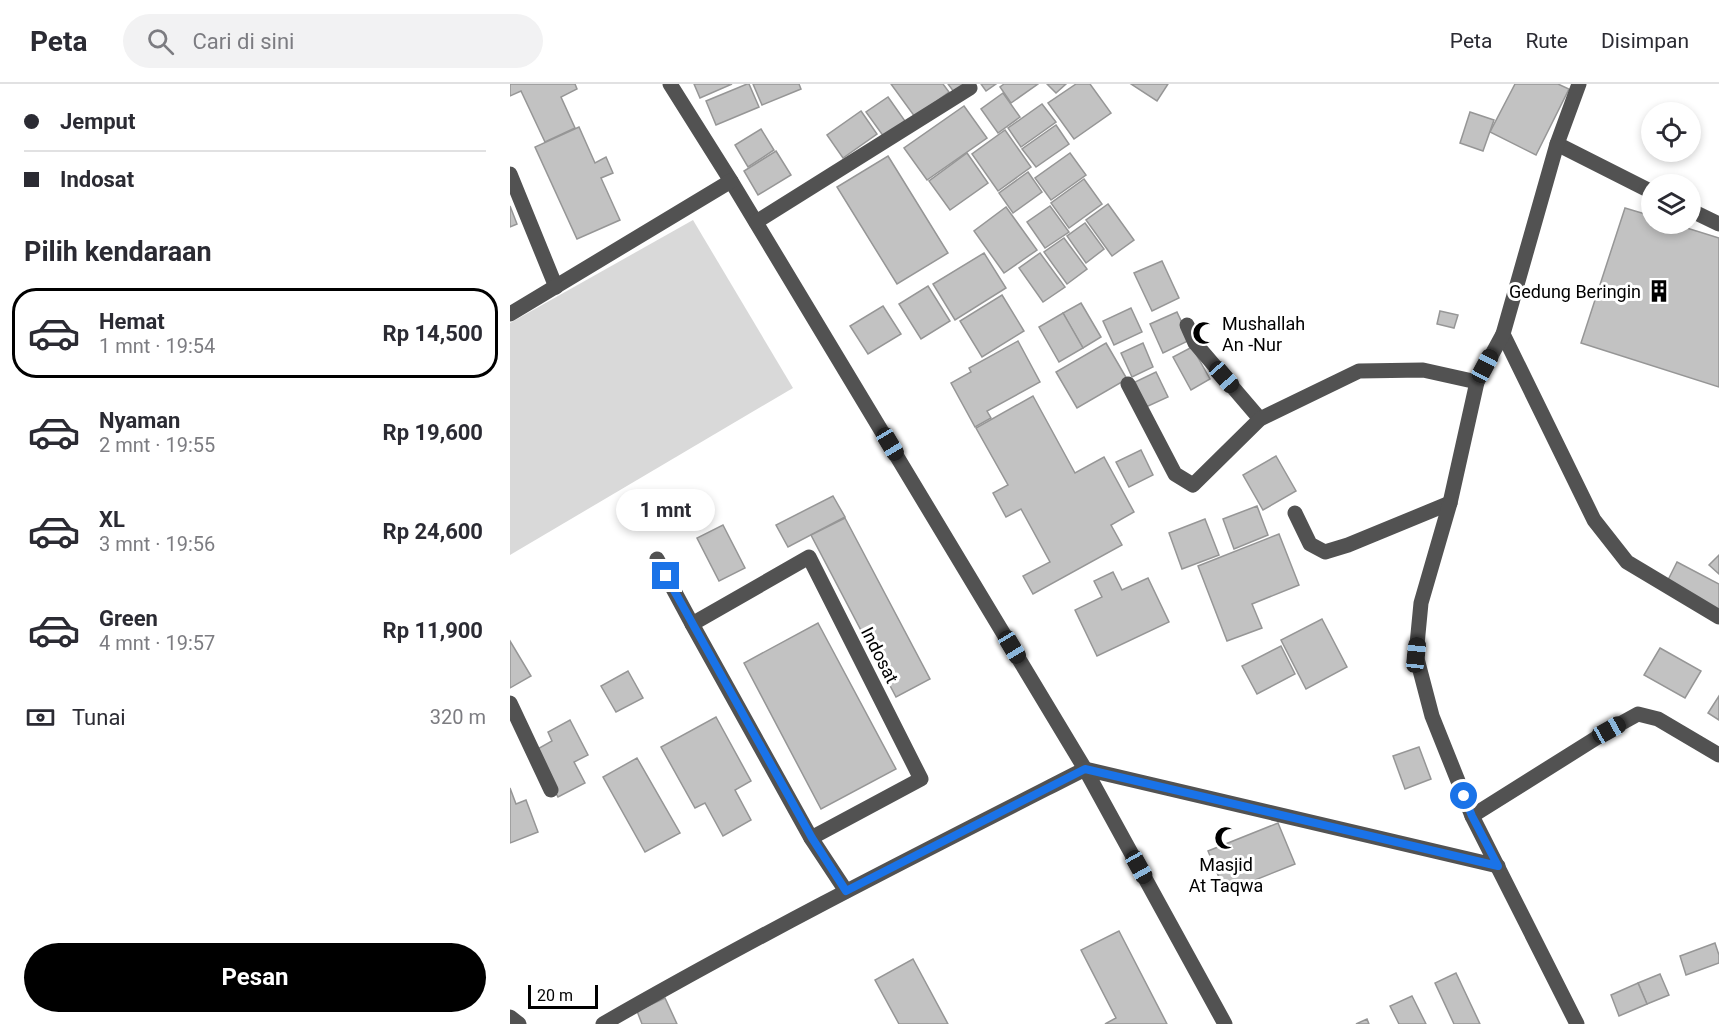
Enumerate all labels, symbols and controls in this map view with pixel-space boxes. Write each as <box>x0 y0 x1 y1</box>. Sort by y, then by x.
search box <box>123 14 543 68</box>
text: Peta <box>30 25 87 58</box>
icon: search <box>144 25 177 58</box>
text: Cari di sini <box>192 29 294 54</box>
text: Peta <box>1450 29 1492 53</box>
text: Rute <box>1525 29 1568 53</box>
text: Disimpan <box>1601 29 1689 53</box>
map controls <box>1641 102 1701 234</box>
button: locate <box>1641 102 1701 162</box>
text: Jemput <box>60 109 135 134</box>
text: Indosat <box>60 167 134 192</box>
button: layers <box>1641 174 1701 234</box>
text: Pilih kendaraan <box>24 236 212 268</box>
building icon: Gedung Beringin <box>1646 278 1672 304</box>
place label: Gedung Beringin <box>1509 281 1641 302</box>
icon: car <box>27 306 81 360</box>
text: Hemat <box>99 309 165 334</box>
place label: Mushallah An -Nur <box>1222 313 1305 355</box>
mosque icon: Mushallah An -Nur <box>1191 320 1217 346</box>
text: Rp 14,500 <box>383 321 483 346</box>
text: 1 mnt · 19:54 <box>99 334 215 358</box>
car <box>1469 346 1501 386</box>
car <box>1205 358 1243 396</box>
icon: car <box>27 405 81 459</box>
text: Nyaman <box>99 408 180 433</box>
text: Rp 19,600 <box>383 420 483 445</box>
car <box>873 424 907 464</box>
text: 2 mnt · 19:55 <box>99 433 215 457</box>
callout: 1 mnt <box>616 489 716 531</box>
text: 1 mnt <box>640 498 691 522</box>
icon: car <box>27 504 81 558</box>
text: XL <box>99 507 125 532</box>
text: Rp 24,600 <box>383 519 483 544</box>
text: 3 mnt · 19:56 <box>99 532 215 556</box>
route end <box>652 562 679 589</box>
icon: car <box>27 603 81 657</box>
text: Green <box>99 606 158 631</box>
text: Rp 11,900 <box>383 618 483 643</box>
street label: Indosat <box>857 623 903 687</box>
car <box>995 627 1029 667</box>
text: 4 mnt · 19:57 <box>99 631 215 655</box>
car <box>1405 636 1427 674</box>
icon: cash <box>24 701 57 734</box>
text: Tunai <box>72 705 126 730</box>
text: 320 m <box>430 705 486 729</box>
car <box>1589 713 1629 747</box>
route start <box>1450 782 1477 809</box>
mosque icon: Masjid At Taqwa <box>1213 825 1239 851</box>
car <box>1122 847 1156 887</box>
place label: Masjid At Taqwa <box>1189 854 1263 896</box>
button: Pesan <box>24 943 486 1012</box>
scale bar <box>528 982 598 1010</box>
text: 20 m <box>537 986 573 1005</box>

